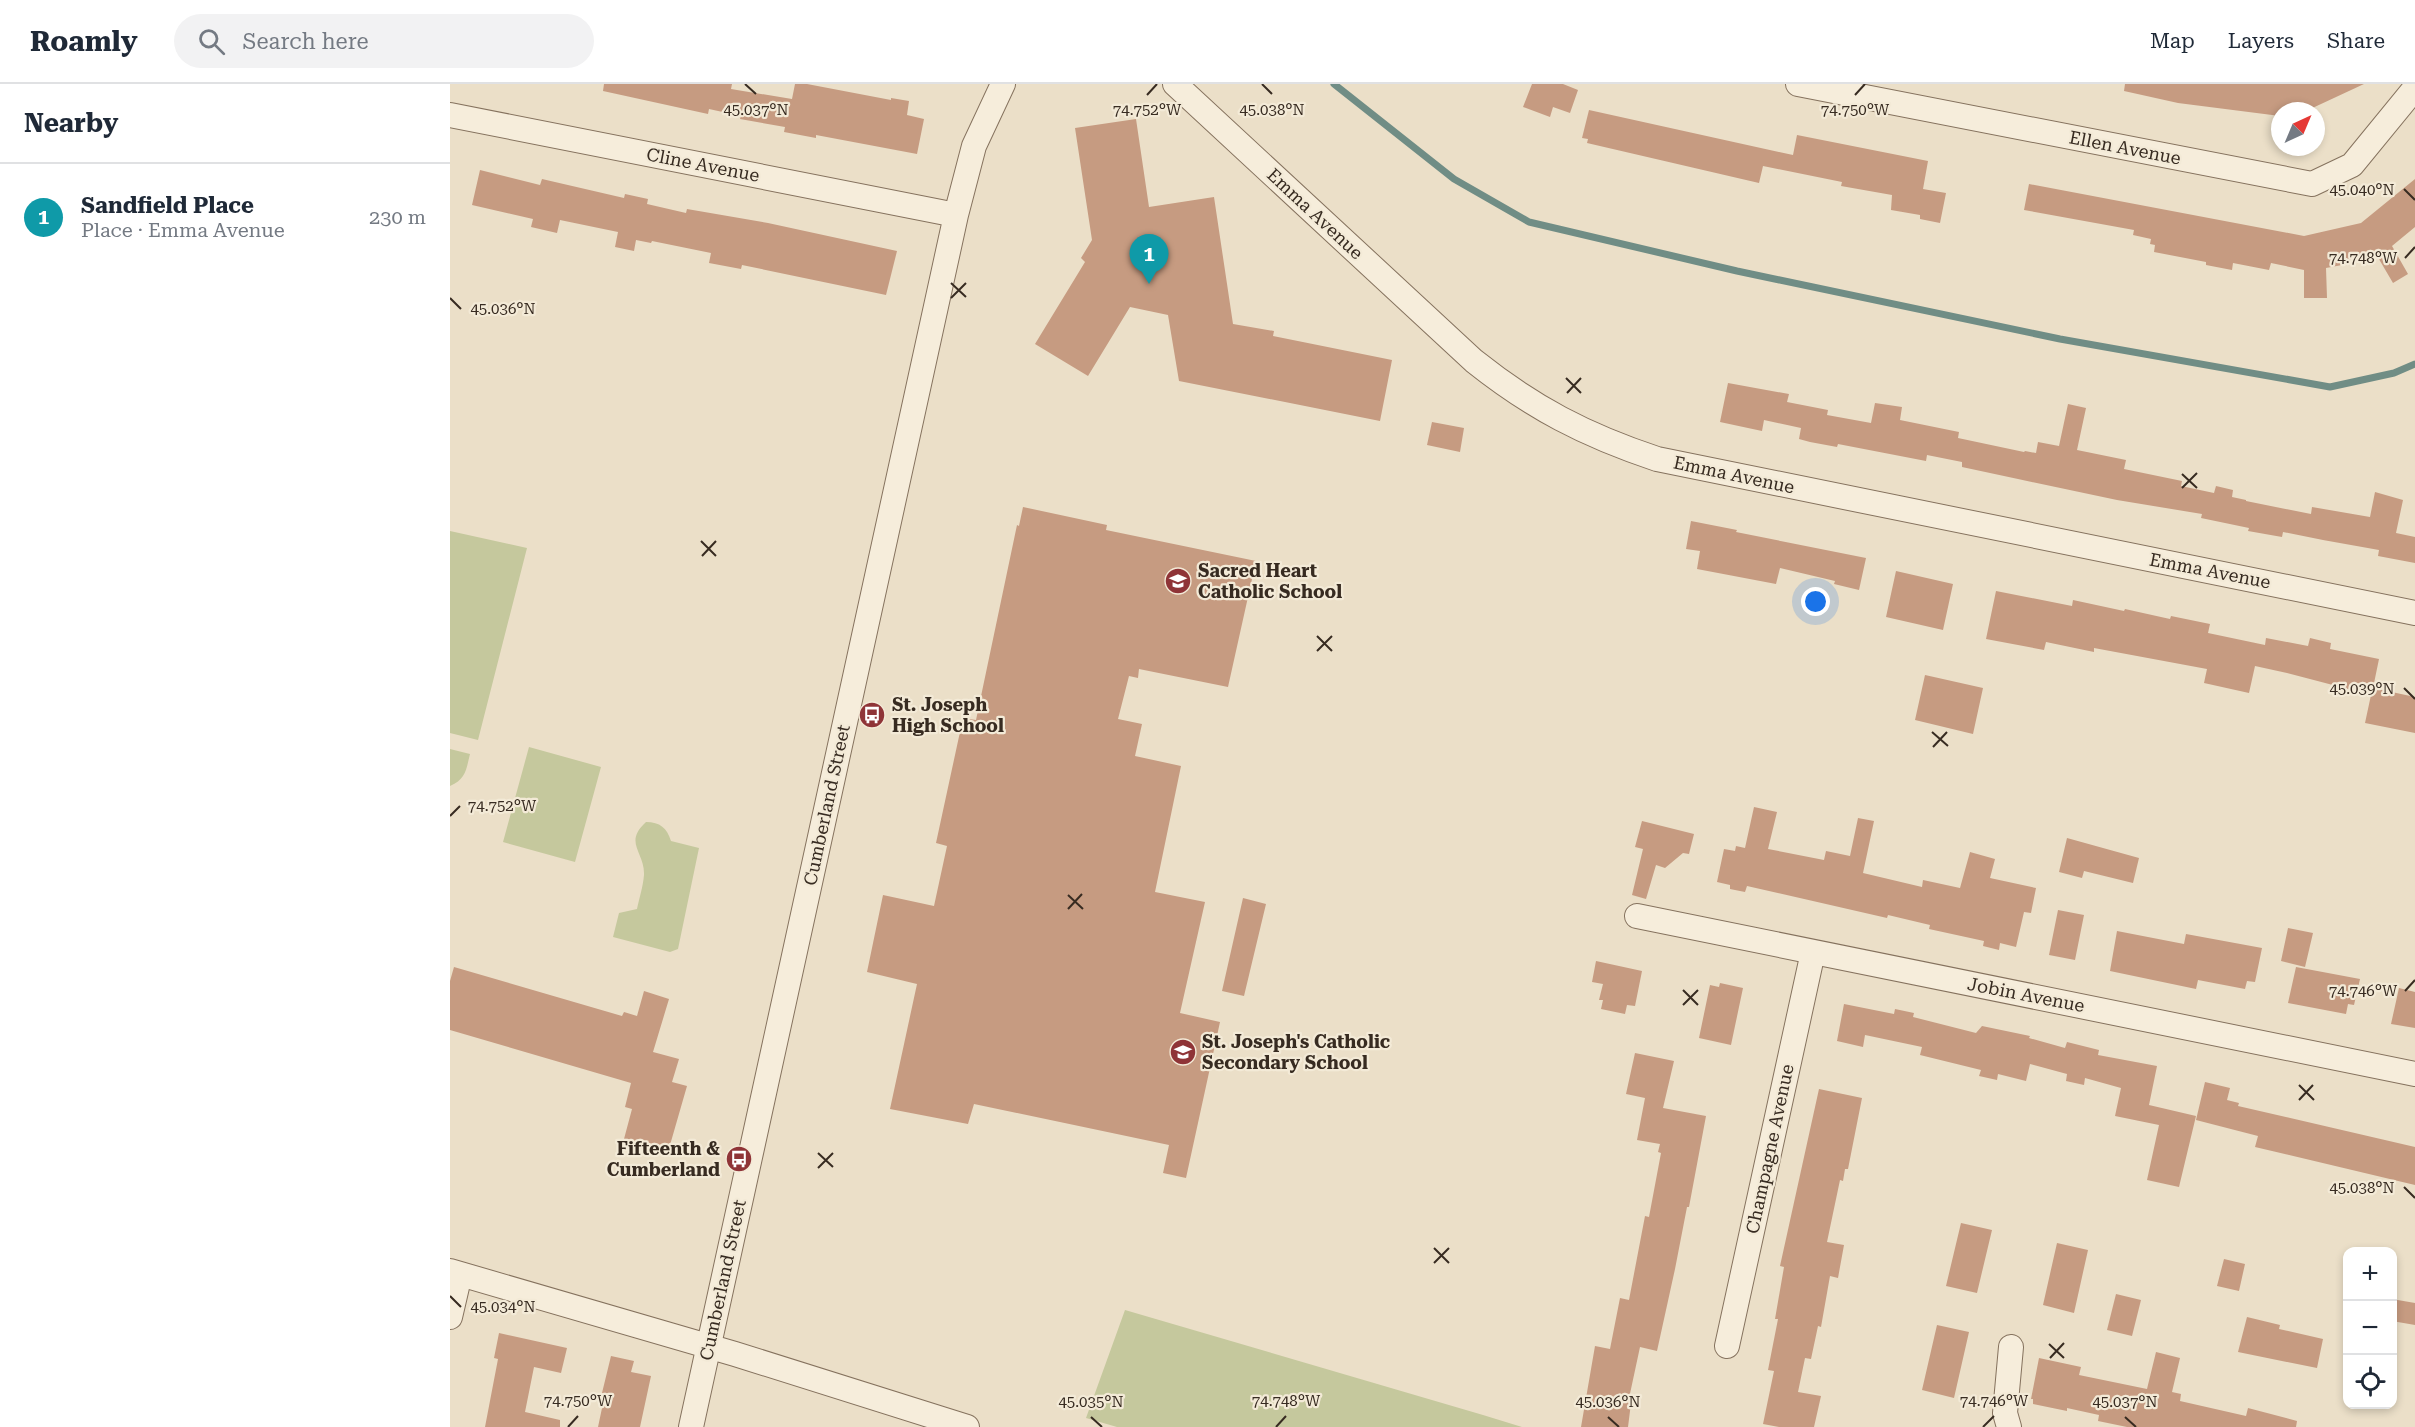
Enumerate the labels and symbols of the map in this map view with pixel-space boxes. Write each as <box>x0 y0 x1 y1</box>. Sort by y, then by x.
text: 45.037°N <box>723 101 789 119</box>
text: 74.752°W <box>1113 101 1182 119</box>
text: 45.038°N <box>1239 101 1305 119</box>
text: 74.750°W <box>1821 101 1890 119</box>
north arrow <box>2271 102 2325 156</box>
street label: Ellen Avenue <box>2068 126 2183 169</box>
street label: Cline Avenue <box>645 143 762 186</box>
street label: Emma Avenue <box>1263 164 1368 263</box>
text: 45.040°N <box>2329 181 2395 199</box>
pin: 1 <box>1130 234 1168 284</box>
text: 74.748°W <box>2329 249 2398 267</box>
text: 45.036°N <box>470 300 536 318</box>
street label: Emma Avenue <box>1672 451 1797 498</box>
street label: Emma Avenue <box>2148 548 2273 593</box>
place label: Sacred Heart Catholic School <box>1198 560 1342 602</box>
school or university icon: Sacred Heart Catholic School <box>1163 566 1193 596</box>
your location <box>1801 587 1830 616</box>
text: 45.039°N <box>2329 680 2395 698</box>
place label: St. Joseph High School <box>892 694 1004 736</box>
bus stop icon: St. Joseph High School <box>857 700 887 730</box>
street label: Cumberland Street <box>799 722 854 887</box>
text: 74.752°W <box>468 797 537 815</box>
street label: Jobin Avenue <box>1966 973 2087 1016</box>
text: 74.746°W <box>2329 982 2398 1000</box>
place label: St. Joseph's Catholic Secondary School <box>1202 1031 1390 1073</box>
school or university icon: St. Joseph's Catholic Secondary School <box>1168 1037 1198 1067</box>
street label: Champagne Avenue <box>1741 1062 1798 1236</box>
place label: Fifteenth & Cumberland <box>607 1138 720 1180</box>
bus stop icon: Fifteenth & Cumberland <box>724 1144 754 1174</box>
text: 45.038°N <box>2329 1179 2395 1197</box>
street label: Cumberland Street <box>695 1197 750 1362</box>
text: 45.034°N <box>470 1298 536 1316</box>
text: 74.750°W <box>544 1392 613 1410</box>
text: 74.748°W <box>1252 1392 1321 1410</box>
text: 74.746°W <box>1960 1392 2029 1410</box>
text: 45.035°N <box>1058 1393 1124 1411</box>
text: 45.036°N <box>1575 1393 1641 1411</box>
text: 45.037°N <box>2092 1393 2158 1411</box>

